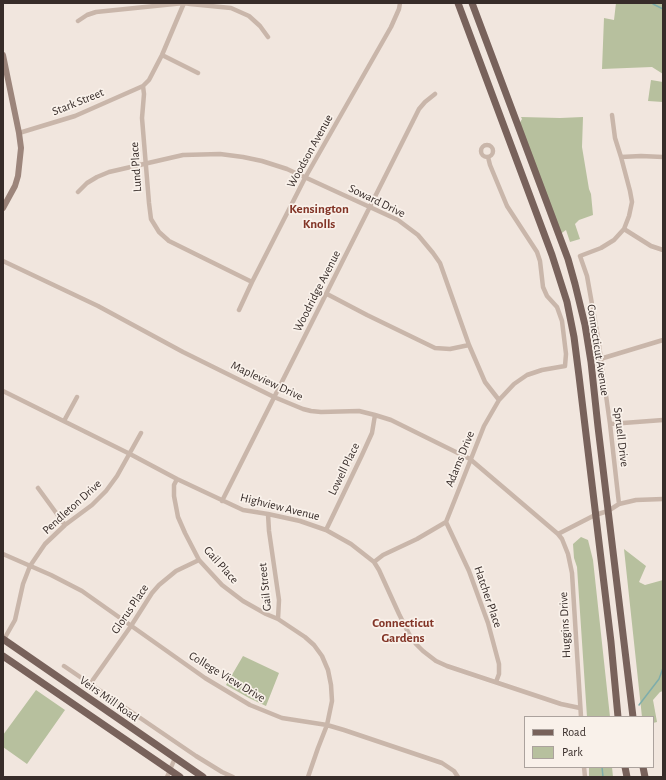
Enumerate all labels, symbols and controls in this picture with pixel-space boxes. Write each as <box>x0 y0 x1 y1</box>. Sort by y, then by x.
street label: Stark Street <box>50 85 106 119</box>
street label: Woodson Avenue <box>284 112 336 190</box>
street label: Lund Place <box>127 141 145 193</box>
street label: Soward Drive <box>346 181 408 221</box>
district label: Kensington Knolls <box>289 201 349 232</box>
street label: Woodridge Avenue <box>290 248 344 334</box>
street label: Connecticut Avenue <box>584 303 612 397</box>
street label: Mapleview Drive <box>229 358 305 404</box>
street label: Spruell Drive <box>610 406 632 468</box>
street label: Adams Drive <box>442 429 478 489</box>
street label: Lowell Place <box>325 440 363 498</box>
street label: Pendleton Drive <box>39 477 105 537</box>
street label: Highview Avenue <box>239 490 321 524</box>
street label: Gail Place <box>200 543 242 587</box>
street label: Gail Street <box>255 562 275 612</box>
street label: Hatcher Place <box>471 564 505 630</box>
street label: Glorus Place <box>108 581 152 637</box>
street label: Huggins Drive <box>556 591 574 659</box>
district label: Connecticut Gardens <box>372 615 434 646</box>
street label: College View Drive <box>186 648 268 706</box>
street label: Veirs Mill Road <box>77 673 141 725</box>
legend <box>524 716 654 768</box>
text: Road <box>562 726 586 738</box>
text: Park <box>562 746 583 758</box>

